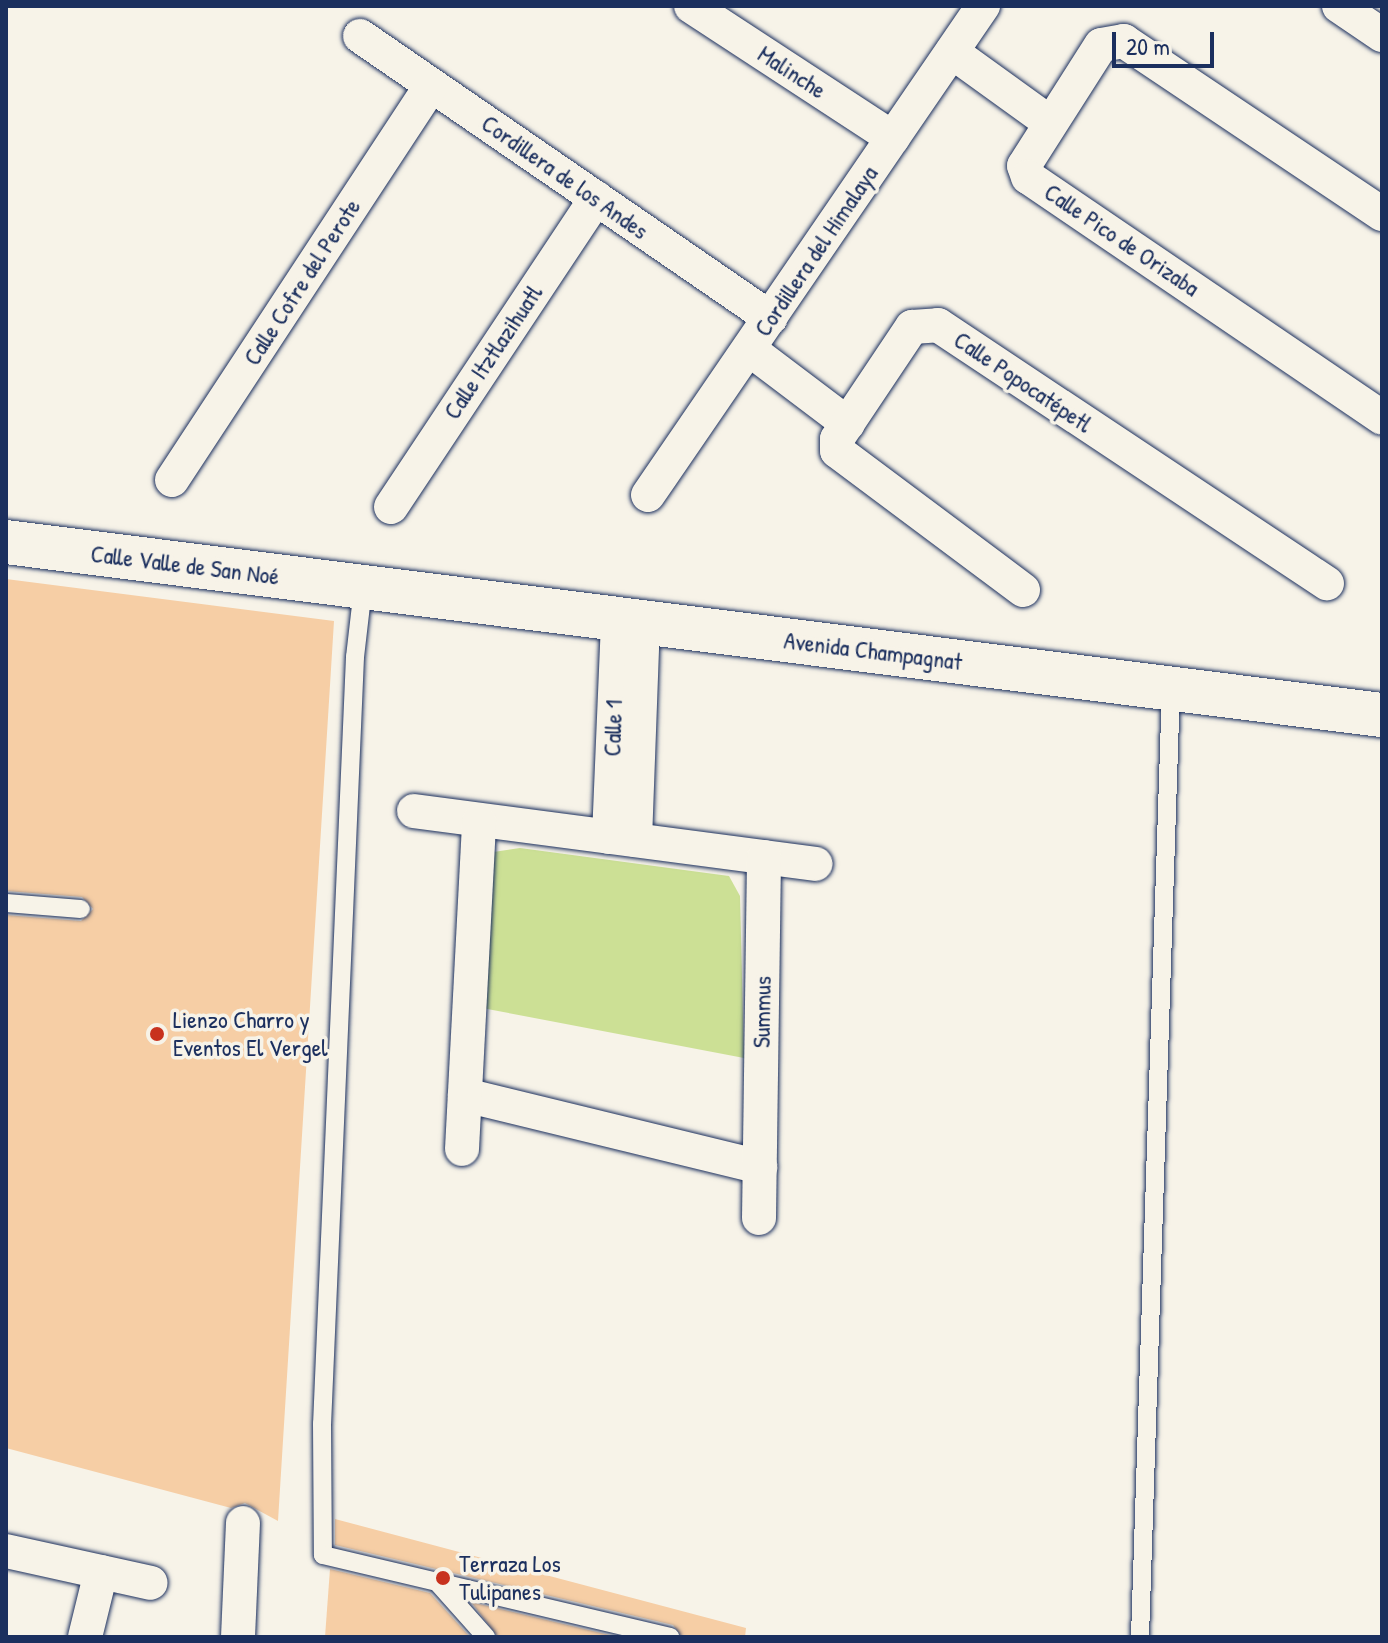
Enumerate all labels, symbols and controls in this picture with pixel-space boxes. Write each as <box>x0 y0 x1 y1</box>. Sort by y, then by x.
scale bar <box>1116 16 1218 66</box>
text: 20 m <box>1126 30 1170 62</box>
street label: Malinche <box>753 39 831 105</box>
street label: Cordillera de los Andes <box>476 109 654 245</box>
street label: Cordillera del Himalaya <box>748 160 884 342</box>
street label: Calle Pico de Orizaba <box>1039 178 1205 302</box>
street label: Calle Cofre del Perote <box>238 193 366 371</box>
street label: Calle Itztlazihuatl <box>438 279 548 425</box>
street label: Calle Popocatépetl <box>949 325 1097 439</box>
street label: Calle Valle de San Noé <box>89 539 281 591</box>
street label: Avenida Champagnat <box>782 626 964 676</box>
street label: Calle 1 <box>598 699 628 757</box>
street label: Summus <box>747 976 777 1048</box>
place label: Lienzo Charro y Eventos El Vergel <box>173 1006 328 1062</box>
marker: Lienzo Charro y Eventos El Vergel <box>148 1025 166 1043</box>
place label: Terraza Los Tulipanes <box>459 1550 561 1606</box>
marker: Terraza Los Tulipanes <box>434 1569 452 1587</box>

